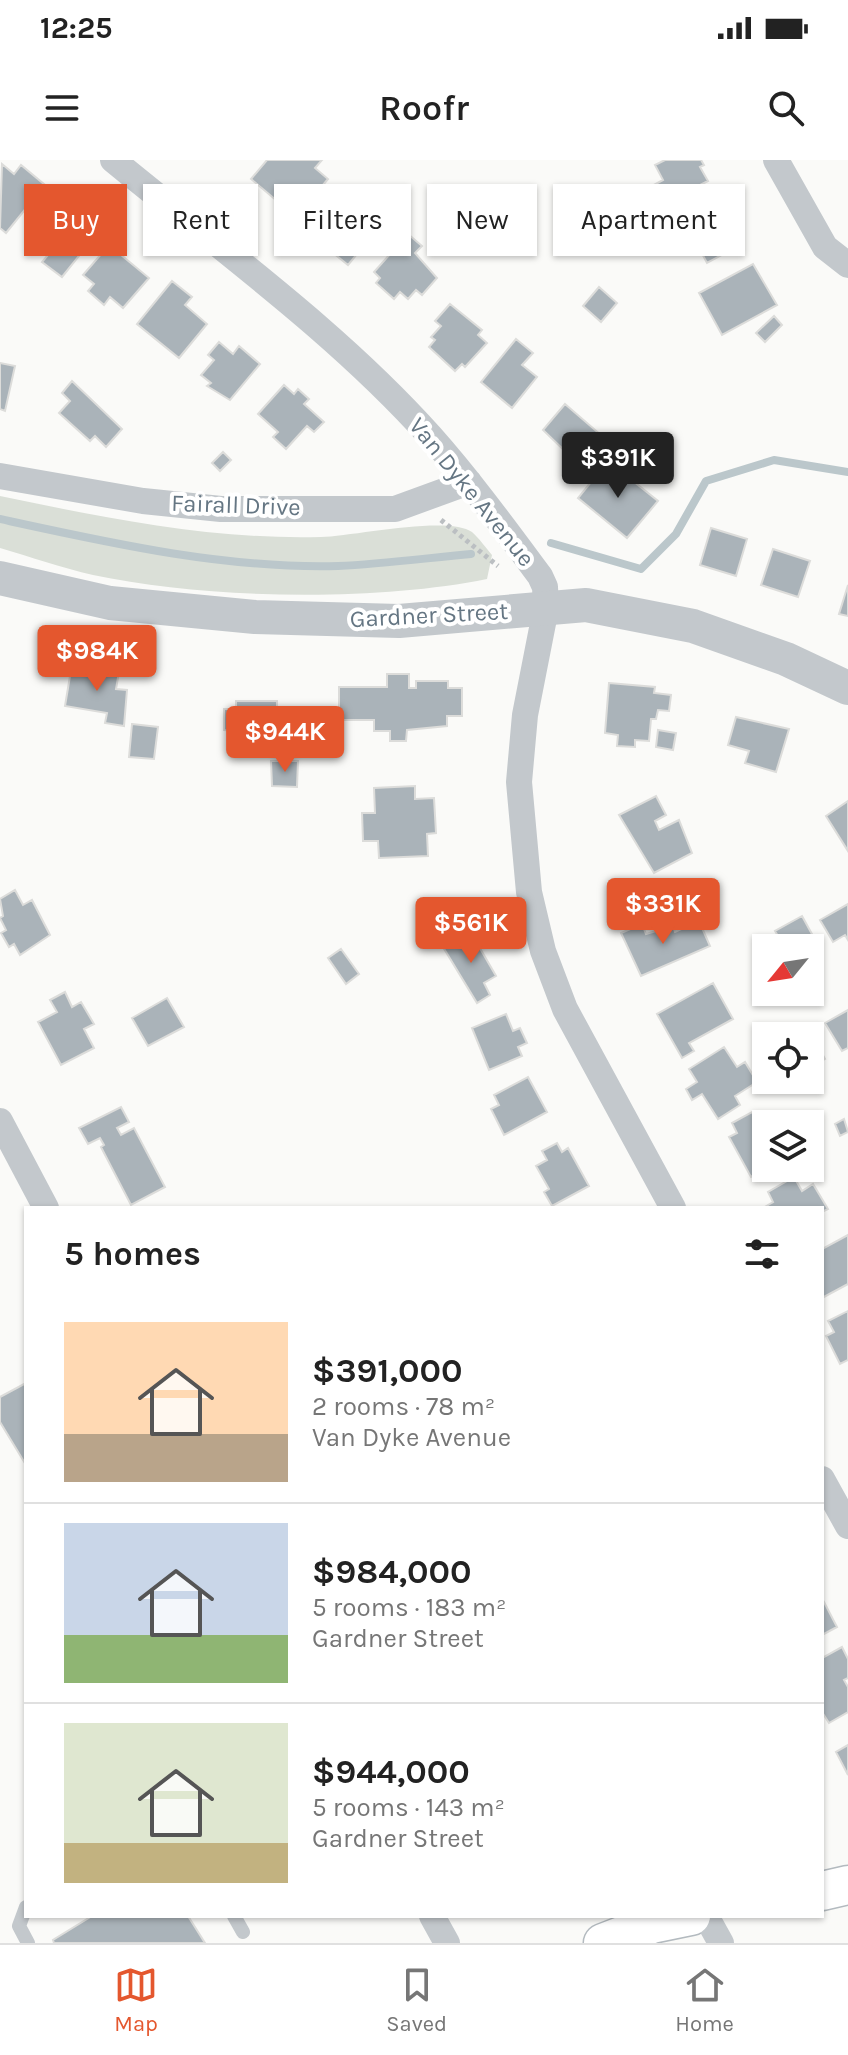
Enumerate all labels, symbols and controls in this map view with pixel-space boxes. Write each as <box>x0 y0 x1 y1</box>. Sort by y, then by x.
text: 12:25 <box>40 10 113 46</box>
icon: menu <box>40 86 84 130</box>
icon: search <box>764 86 808 130</box>
text: Roofr <box>379 87 469 129</box>
chip: Buy <box>24 184 127 256</box>
chip: Rent <box>143 184 258 256</box>
chip: Filters <box>274 184 411 256</box>
chip: New <box>427 184 537 256</box>
chip: Apartment <box>553 184 745 256</box>
street label: Van Dyke Avenue <box>403 412 541 572</box>
pin: $391K <box>562 432 674 500</box>
text: $391K <box>580 442 656 473</box>
street label: Fairall Drive <box>171 489 301 521</box>
street label: Gardner Street <box>349 597 509 633</box>
pin: $984K <box>41 625 153 693</box>
text: $984K <box>55 635 139 666</box>
pin: $944K <box>229 706 341 774</box>
text: $944K <box>244 716 326 747</box>
pin: $331K <box>607 878 719 946</box>
text: $331K <box>625 888 701 919</box>
pin: $561K <box>415 897 527 965</box>
text: $561K <box>433 907 509 938</box>
north arrow <box>752 934 824 1006</box>
map controls <box>752 934 824 1182</box>
button: locate <box>752 1022 824 1094</box>
button: layers <box>752 1110 824 1182</box>
icon: filters <box>740 1232 784 1276</box>
text: 5 homes <box>64 1234 201 1274</box>
text: $391,000 <box>312 1351 463 1391</box>
icon: home <box>128 1354 224 1450</box>
text: 2 rooms · 78 m² <box>312 1391 495 1422</box>
text: Van Dyke Avenue <box>312 1422 511 1453</box>
text: $984,000 <box>312 1552 472 1592</box>
icon: home <box>128 1555 224 1651</box>
text: 5 rooms · 183 m² <box>312 1592 507 1623</box>
text: Gardner Street <box>312 1623 484 1654</box>
text: $944,000 <box>312 1752 470 1792</box>
icon: home <box>128 1755 224 1851</box>
text: 5 rooms · 143 m² <box>312 1792 505 1823</box>
text: Gardner Street <box>312 1823 484 1854</box>
tab: Map <box>114 1963 158 2037</box>
tab: Saved <box>386 1963 447 2037</box>
tab: Home <box>675 1963 734 2037</box>

